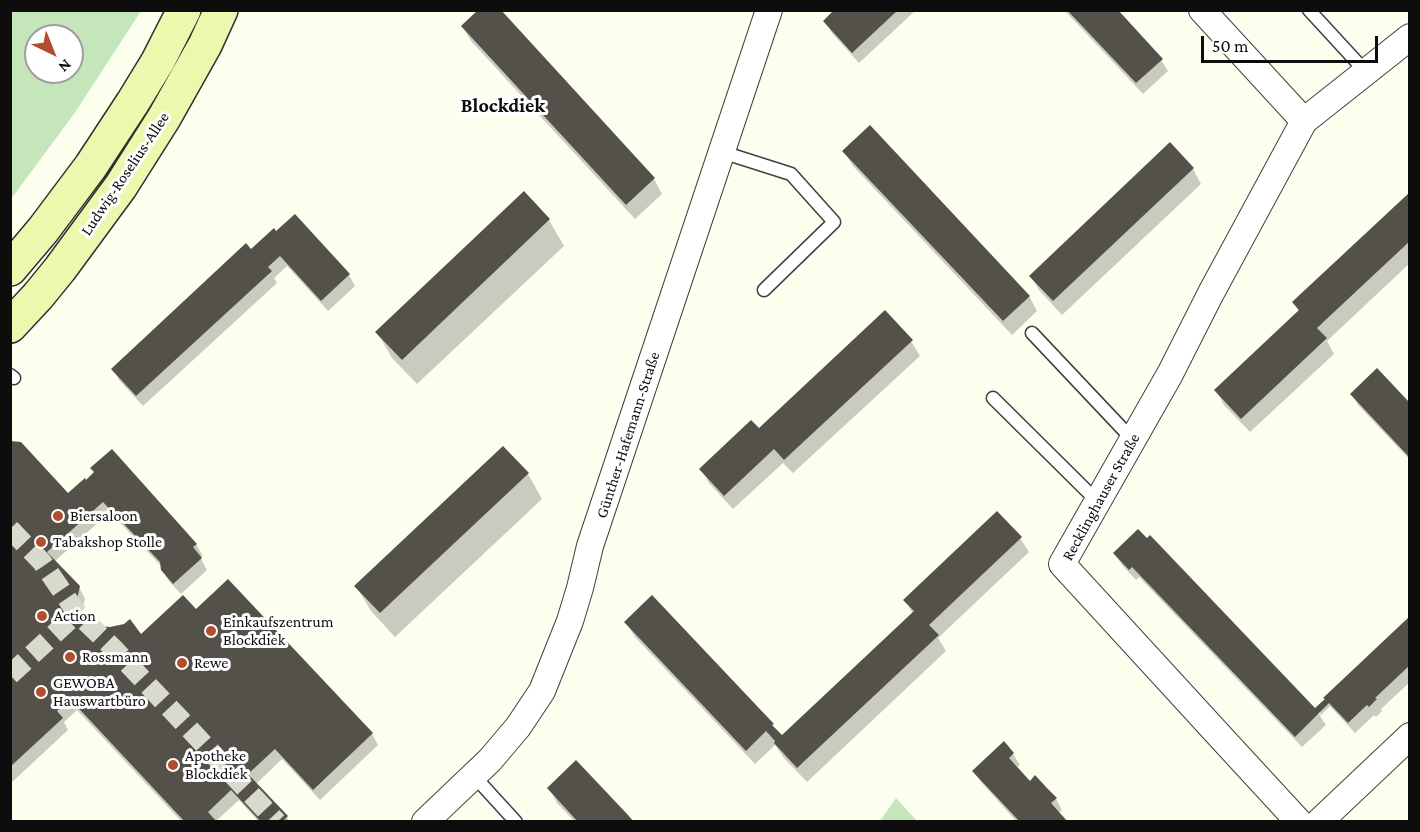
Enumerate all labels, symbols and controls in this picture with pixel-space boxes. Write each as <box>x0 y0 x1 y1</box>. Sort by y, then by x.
north arrow <box>24 24 84 84</box>
scale bar <box>1204 24 1381 62</box>
text: 50 m <box>1212 36 1249 56</box>
text: N <box>55 56 75 76</box>
district label: Blockdiek <box>461 94 545 118</box>
street label: Ludwig-Roselius-Allee <box>77 109 173 239</box>
street label: Günther-Hafemann-Straße <box>592 349 664 521</box>
street label: Recklinghauser Straße <box>1058 430 1144 564</box>
place label: Biersaloon <box>70 506 138 526</box>
marker: Biersaloon <box>51 509 65 523</box>
place label: Tabakshop Stolle <box>53 532 162 552</box>
marker: Tabakshop Stolle <box>34 535 48 549</box>
place label: Action <box>54 606 96 626</box>
marker: Action <box>35 609 49 623</box>
place label: Einkaufszentrum Blockdiek <box>223 612 334 650</box>
marker: Einkaufszentrum Blockdiek <box>204 624 218 638</box>
place label: Rossmann <box>82 647 149 667</box>
marker: Rossmann <box>63 650 77 664</box>
place label: Rewe <box>194 653 228 673</box>
marker: Rewe <box>175 656 189 670</box>
place label: GEWOBA Hauswartbüro <box>53 673 146 711</box>
marker: GEWOBA Hauswartbüro <box>34 685 48 699</box>
place label: Apotheke Blockdiek <box>185 746 247 784</box>
marker: Apotheke Blockdiek <box>166 758 180 772</box>

